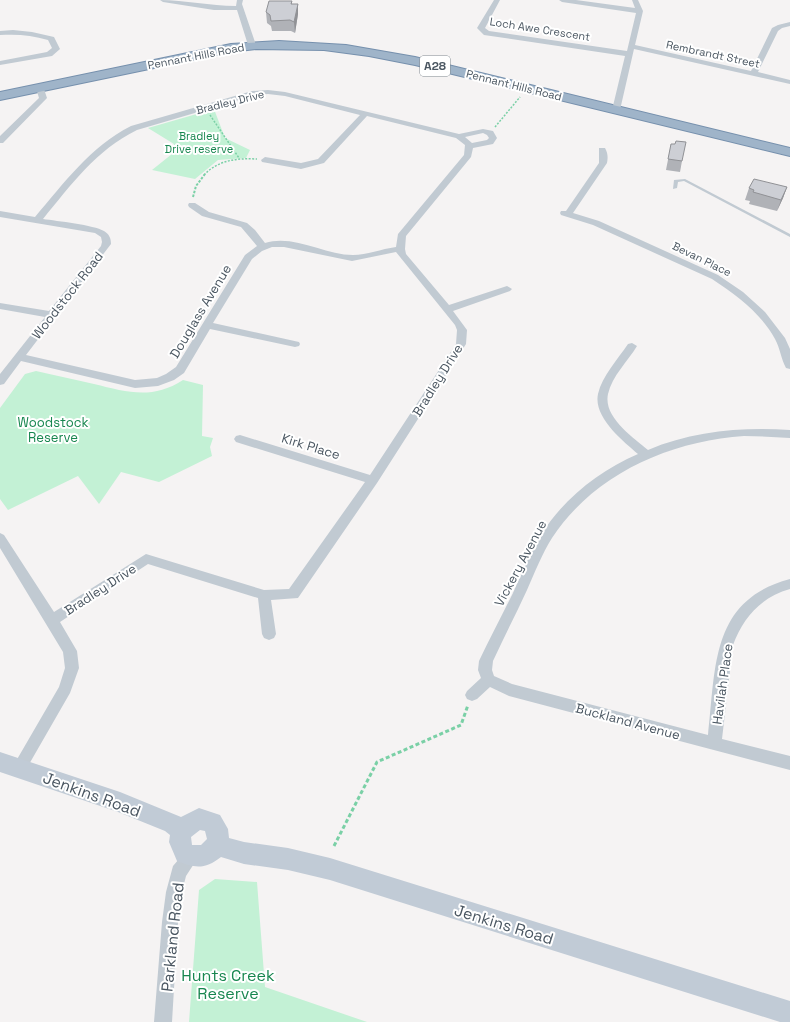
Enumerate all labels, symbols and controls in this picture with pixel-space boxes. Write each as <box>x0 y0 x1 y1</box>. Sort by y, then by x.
street label: Loch Awe Crescent <box>489 14 591 44</box>
street label: Rembrandt Street <box>665 37 761 71</box>
street label: Pennant Hills Road <box>146 40 246 72</box>
road number: A28 <box>420 56 450 76</box>
street label: Pennant Hills Road <box>465 66 563 104</box>
street label: Bradley Drive <box>195 87 265 117</box>
park label: Bradley Drive reserve <box>165 129 233 156</box>
street label: Bevan Place <box>670 239 734 279</box>
street label: Woodstock Road <box>28 248 107 342</box>
street label: Douglass Avenue <box>166 261 235 361</box>
street label: Bradley Drive <box>408 341 466 420</box>
park label: Woodstock Reserve <box>18 414 88 446</box>
street label: Kirk Place <box>280 430 342 463</box>
street label: Vickery Avenue <box>491 517 550 609</box>
street label: Bradley Drive <box>61 560 139 619</box>
street label: Havilah Place <box>708 642 737 726</box>
street label: Buckland Avenue <box>574 699 682 744</box>
street label: Jenkins Road <box>40 767 144 822</box>
street label: Parkland Road <box>156 881 189 993</box>
street label: Jenkins Road <box>452 899 556 950</box>
park label: Hunts Creek Reserve <box>181 965 275 1004</box>

